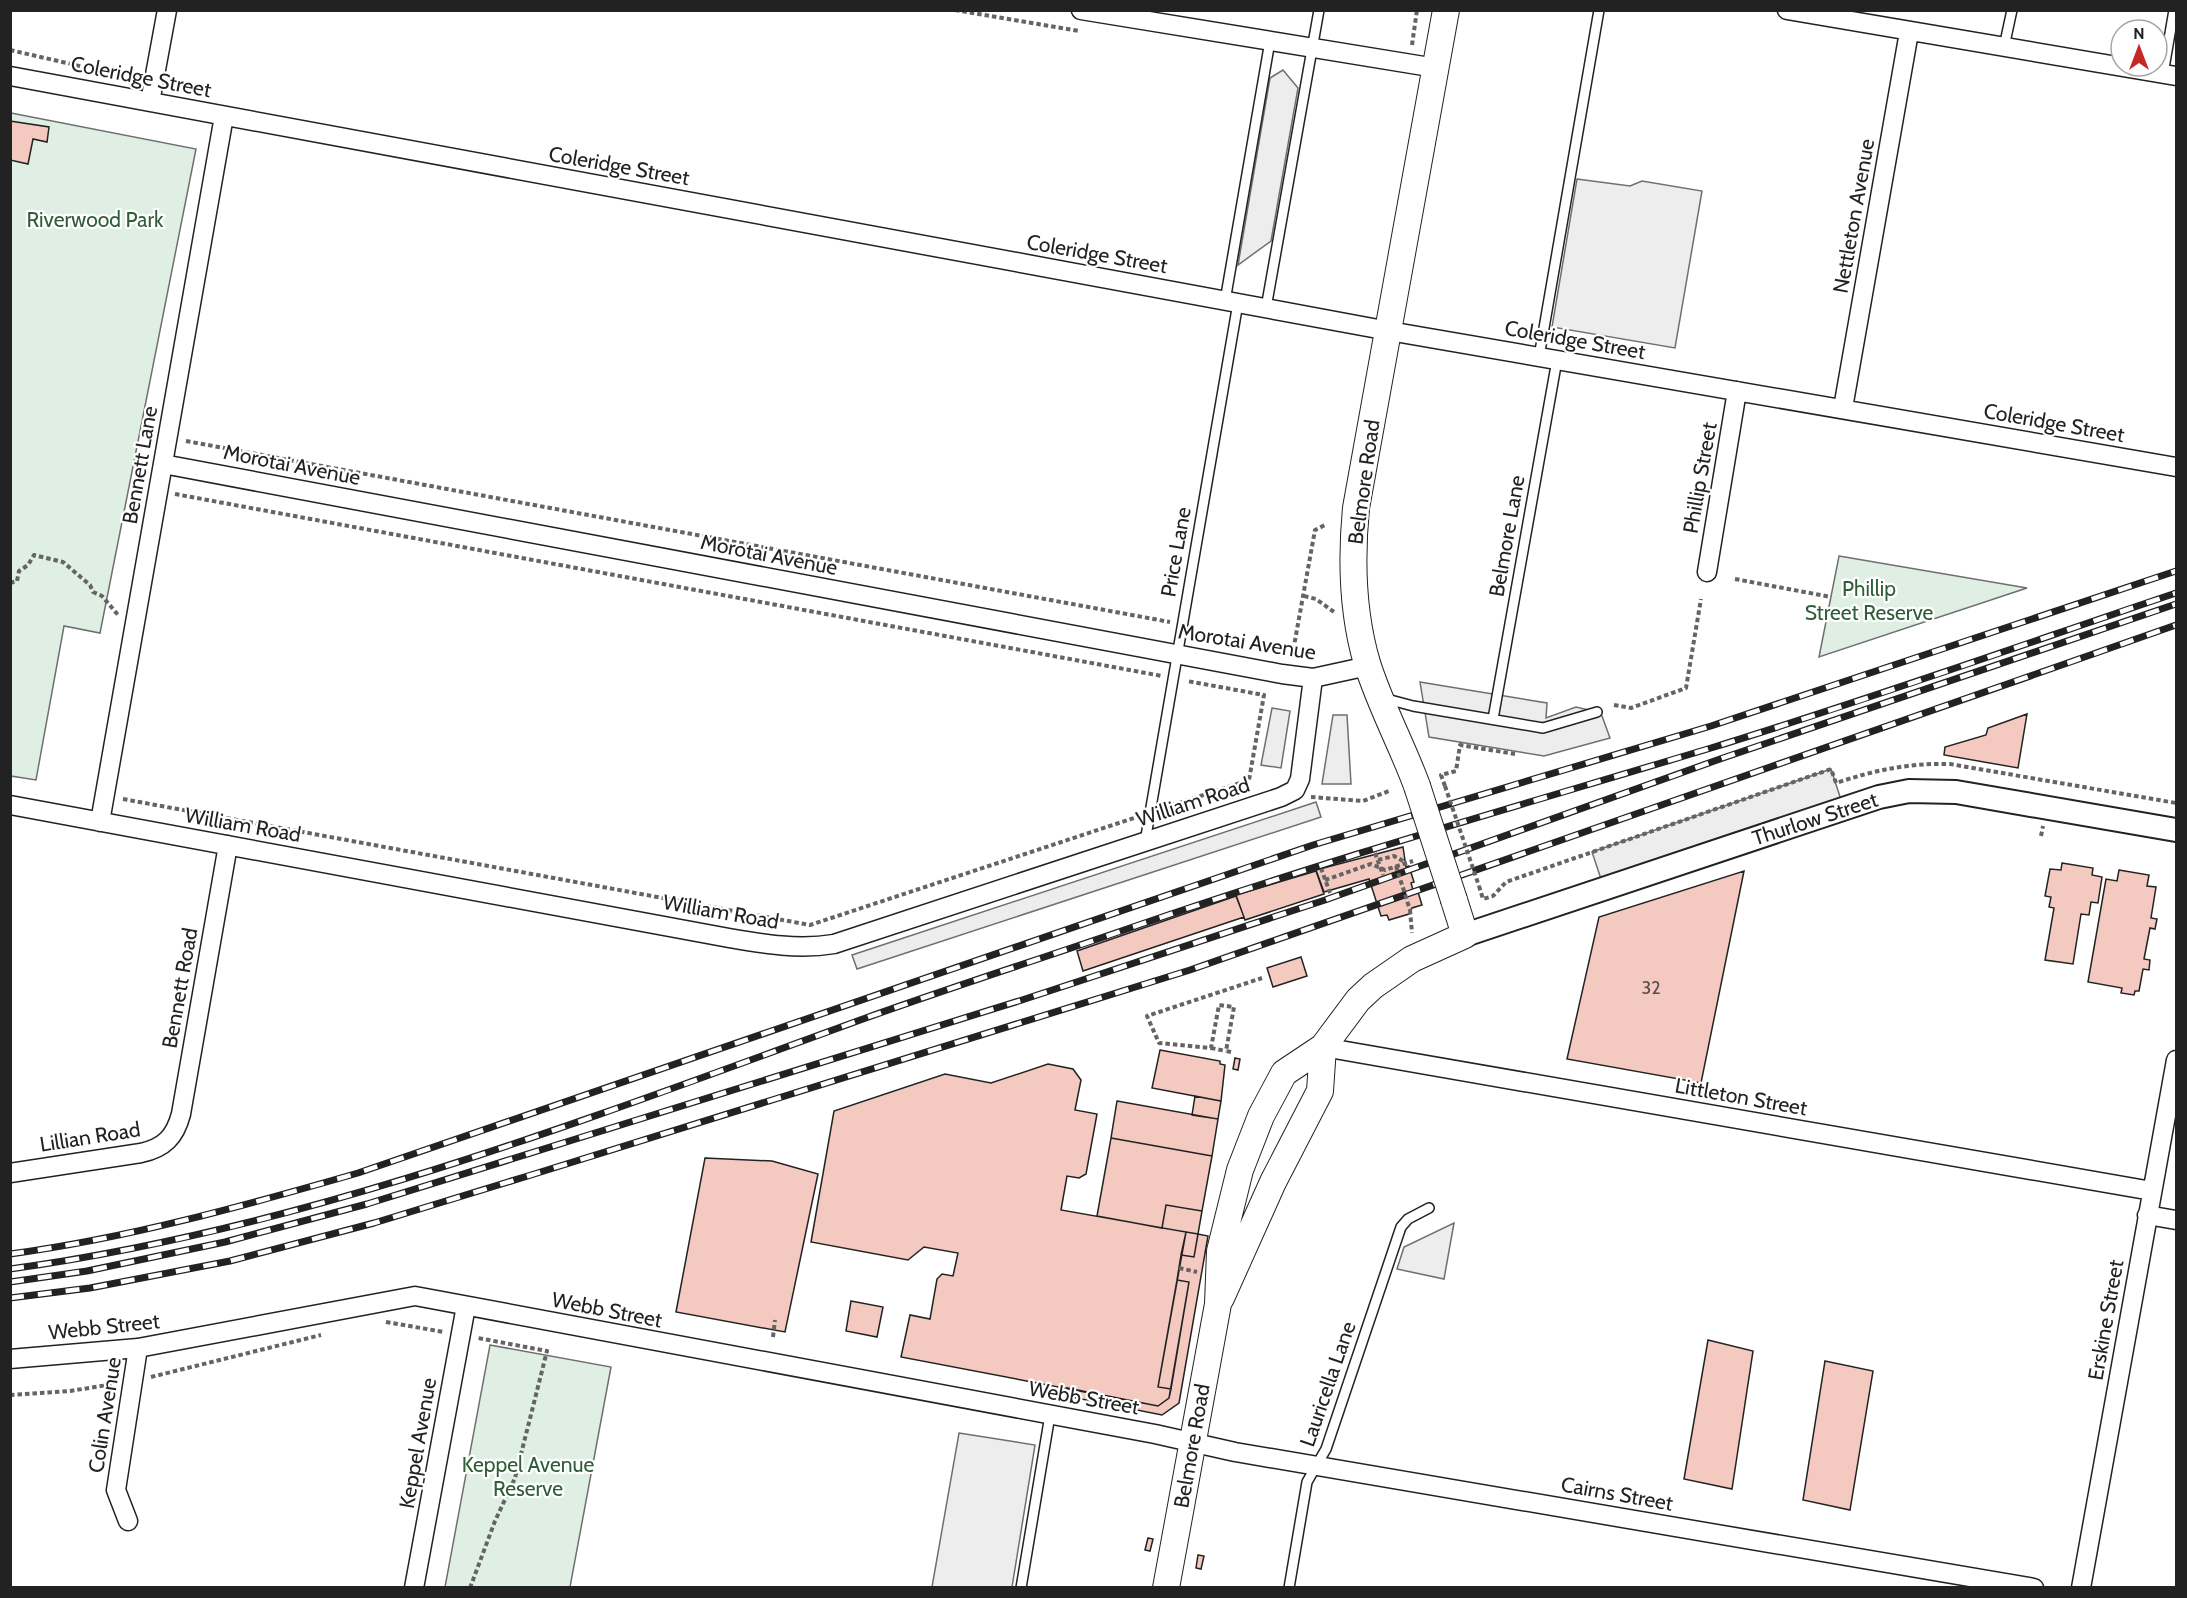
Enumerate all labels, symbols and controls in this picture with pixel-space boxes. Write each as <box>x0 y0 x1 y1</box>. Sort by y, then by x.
north arrow <box>2109 18 2169 78</box>
text: N <box>2133 24 2145 43</box>
street label: Coleridge Street <box>69 51 213 102</box>
street label: Nettleton Avenue <box>1828 136 1879 295</box>
street label: Coleridge Street <box>547 141 691 190</box>
park label: Riverwood Park <box>27 207 164 232</box>
street label: Coleridge Street <box>1025 229 1169 278</box>
street label: Coleridge Street <box>1503 315 1647 364</box>
street label: Coleridge Street <box>1982 398 2126 447</box>
street label: Bennett Lane <box>117 404 162 526</box>
street label: Belmore Road <box>1342 418 1385 546</box>
street label: Phillip Street <box>1677 420 1722 535</box>
street label: Morotai Avenue <box>221 439 363 490</box>
street label: Belmore Lane <box>1484 473 1530 599</box>
street label: Price Lane <box>1155 505 1196 599</box>
street label: Morotai Avenue <box>698 529 840 580</box>
park label: Phillip Street Reserve <box>1805 576 1934 625</box>
street label: Morotai Avenue <box>1176 618 1318 665</box>
street label: William Road <box>1133 772 1253 832</box>
street label: Thurlow Street <box>1749 787 1881 851</box>
street label: William Road <box>183 802 303 847</box>
street label: William Road <box>661 889 781 934</box>
street label: Bennett Road <box>157 926 202 1050</box>
house number: 32 <box>1641 977 1661 999</box>
street label: Littleton Street <box>1673 1073 1809 1120</box>
street label: Lillian Road <box>38 1116 142 1157</box>
street label: Erskine Street <box>2083 1258 2128 1382</box>
street label: Webb Street <box>550 1287 664 1332</box>
street label: Webb Street <box>47 1308 161 1345</box>
street label: Lauricella Lane <box>1294 1318 1361 1450</box>
street label: Colin Avenue <box>83 1355 126 1474</box>
street label: Keppel Avenue <box>394 1375 441 1510</box>
street label: Webb Street <box>1027 1375 1141 1420</box>
street label: Belmore Road <box>1168 1382 1215 1510</box>
park label: Keppel Avenue Reserve <box>462 1452 594 1501</box>
street label: Cairns Street <box>1559 1471 1675 1516</box>

